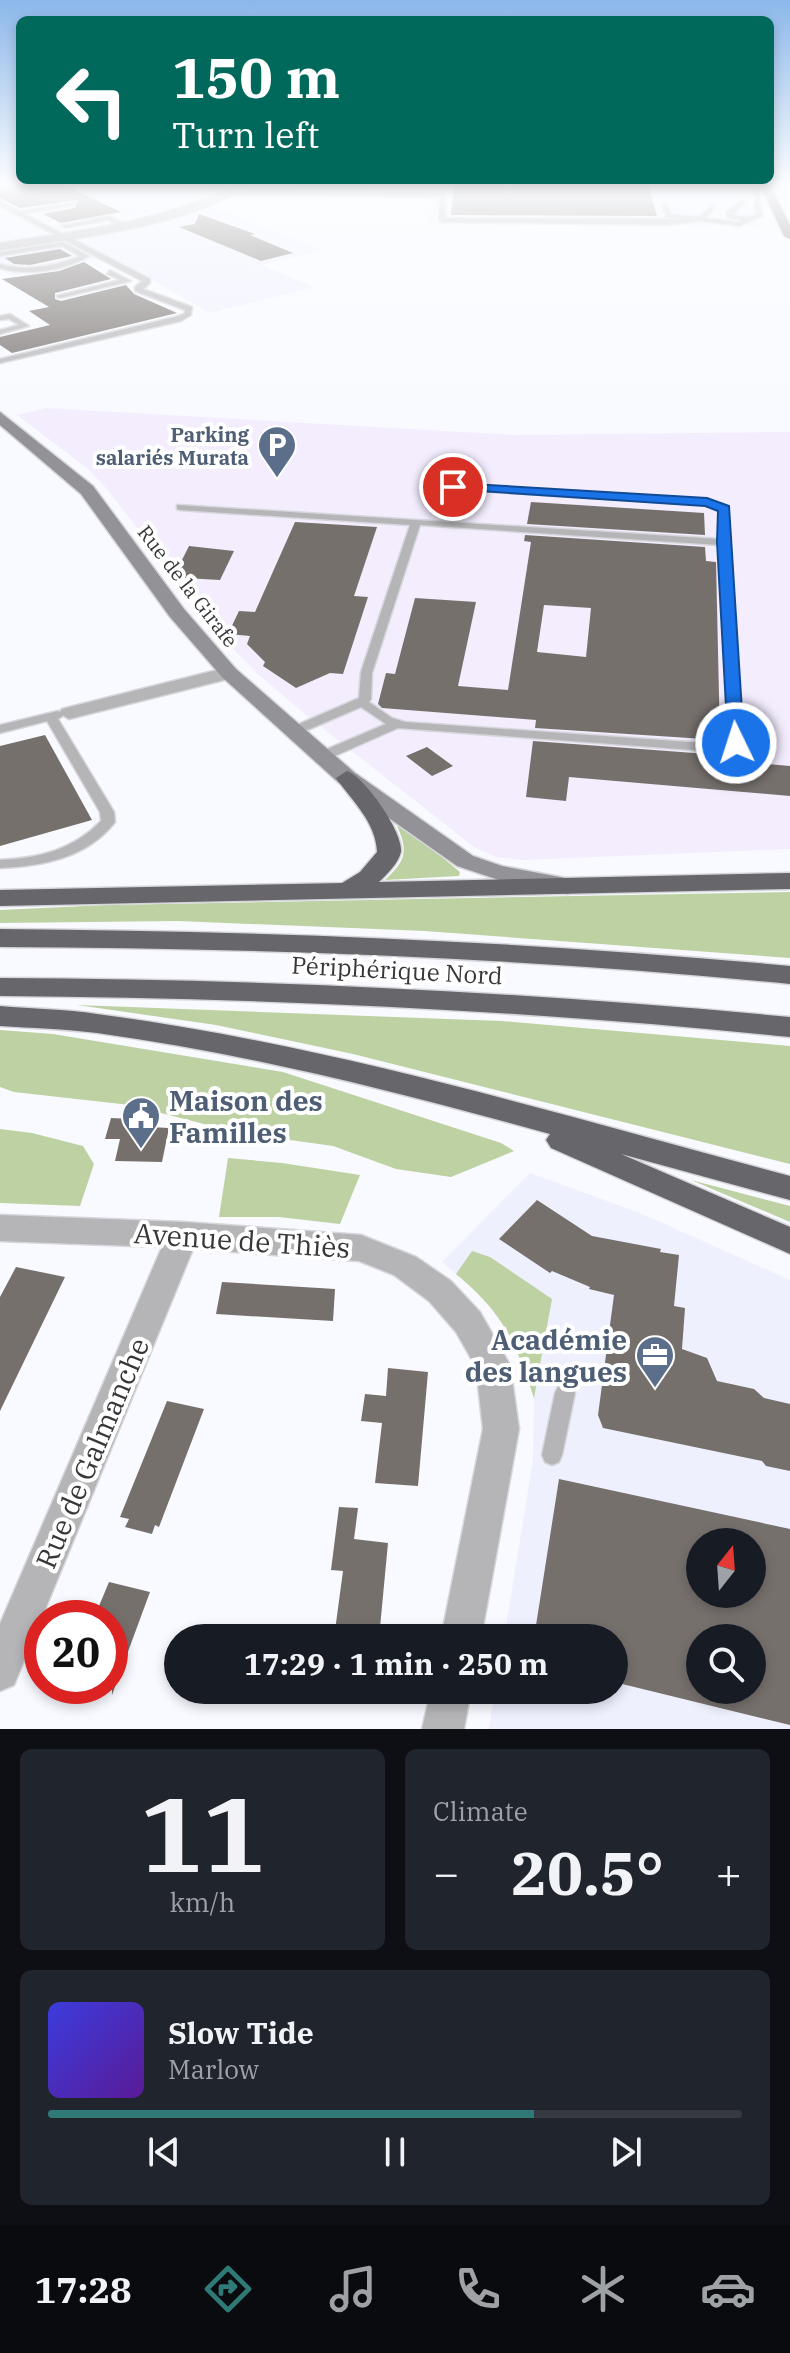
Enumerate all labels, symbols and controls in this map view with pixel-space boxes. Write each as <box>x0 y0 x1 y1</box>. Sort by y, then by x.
text: 150 m <box>172 41 340 113</box>
icon: left <box>40 48 144 152</box>
text: Turn left <box>172 111 319 158</box>
place label: Parking salariés Murata <box>96 421 249 471</box>
parking icon: Parking salariés Murata <box>256 424 298 479</box>
pin <box>419 453 487 521</box>
icon: arrive <box>431 465 475 509</box>
street label: Rue de la Girafe <box>132 519 244 653</box>
position arrow <box>694 701 778 785</box>
street label: Périphérique Nord <box>291 948 503 992</box>
place label: Maison des Familles <box>169 1082 323 1151</box>
public building icon: Maison des Familles <box>120 1095 162 1150</box>
street label: Avenue de Thiès <box>133 1214 351 1266</box>
place label: Académie des langues <box>465 1321 627 1390</box>
street label: Rue de Galmanche <box>27 1332 157 1574</box>
office icon: Académie des langues <box>634 1334 676 1389</box>
north arrow <box>686 1528 766 1608</box>
map controls <box>686 1528 766 1704</box>
speed limit sign: 20 <box>24 1600 128 1704</box>
button: search <box>686 1624 766 1704</box>
text: 17:29 · 1 min · 250 m <box>244 1644 548 1683</box>
text: 11 <box>140 1765 265 1901</box>
text: Climate <box>433 1794 528 1828</box>
text: 20.5° <box>511 1833 664 1912</box>
text: − <box>433 1844 459 1901</box>
text: + <box>716 1844 742 1901</box>
text: km/h <box>170 1885 235 1919</box>
text: Slow Tide <box>168 2013 314 2052</box>
text: Marlow <box>168 2052 259 2086</box>
icon: previous <box>142 2130 186 2174</box>
icon: pause <box>373 2130 417 2174</box>
icon: next <box>604 2130 648 2174</box>
icon: directions <box>200 2261 256 2317</box>
icon: music <box>325 2261 381 2317</box>
icon: phone <box>450 2261 506 2317</box>
icon: climate <box>575 2261 631 2317</box>
icon: car <box>700 2261 756 2317</box>
text: 17:28 <box>34 2266 132 2313</box>

